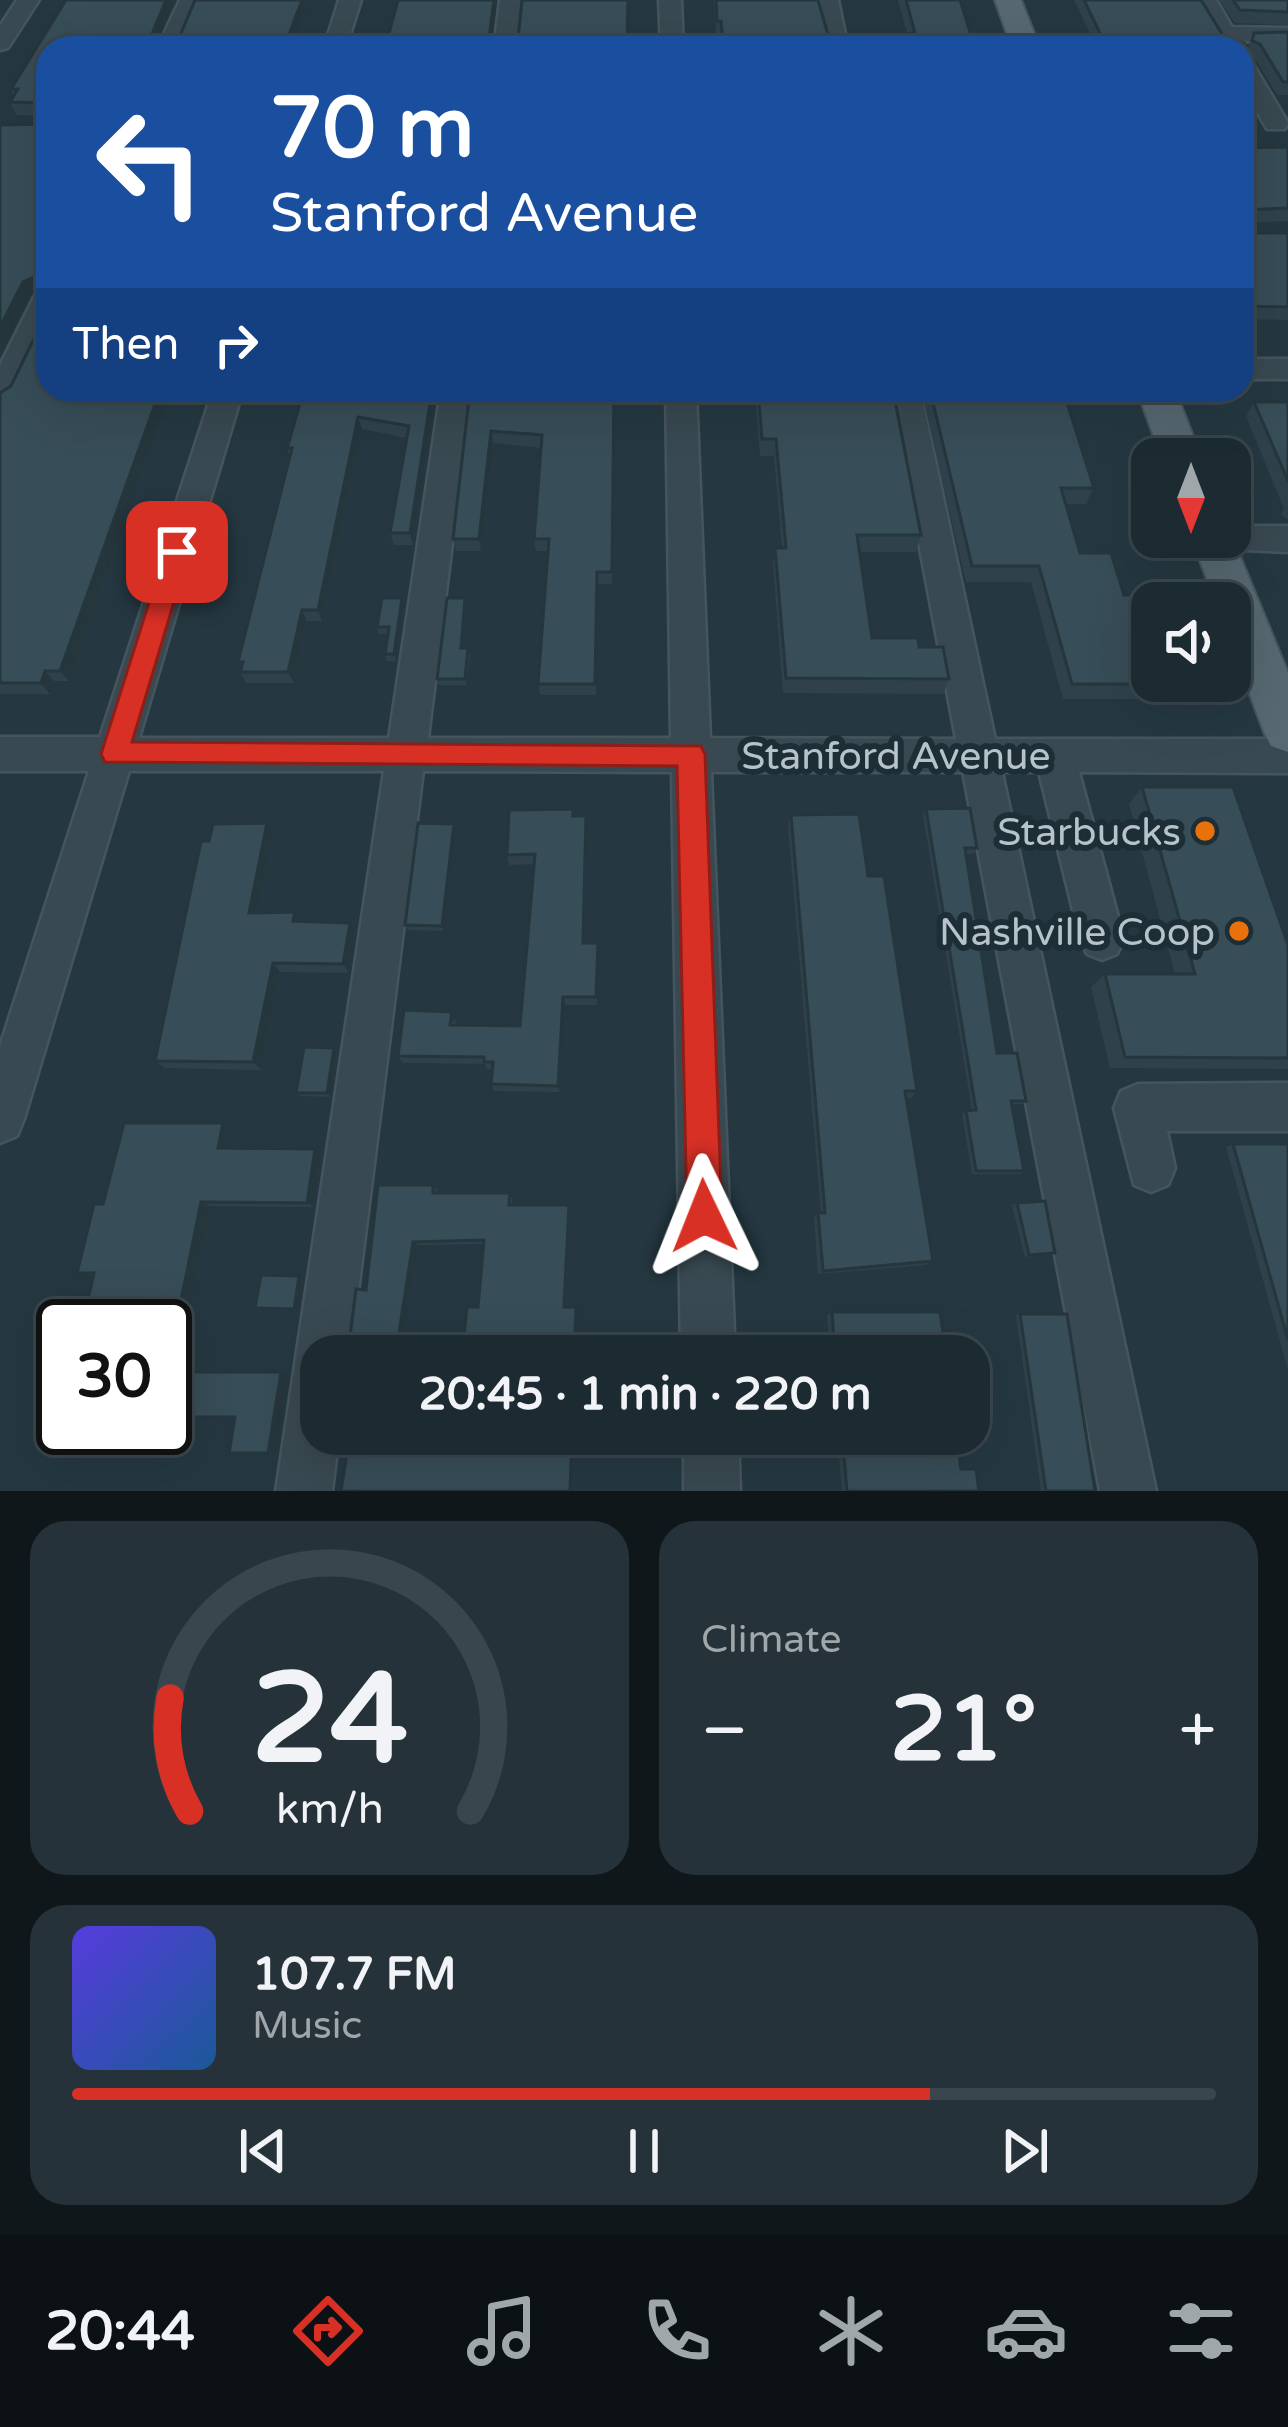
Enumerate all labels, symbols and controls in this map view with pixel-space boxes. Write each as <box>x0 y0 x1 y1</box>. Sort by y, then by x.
text: 70 m <box>270 79 474 180</box>
icon: left <box>72 84 228 240</box>
text: Stanford Avenue <box>270 181 698 246</box>
icon: right <box>203 312 269 378</box>
text: Then <box>72 318 179 372</box>
north arrow <box>1131 438 1251 558</box>
map controls <box>1131 438 1251 702</box>
pin <box>126 501 228 603</box>
icon: arrive <box>144 519 210 585</box>
button: sound <box>1131 582 1251 702</box>
street label: Stanford Avenue <box>741 733 1051 780</box>
place label: Starbucks <box>997 809 1181 856</box>
marker: Starbucks <box>1192 818 1218 844</box>
place label: Nashville Coop <box>939 909 1215 956</box>
marker: Nashville Coop <box>1226 918 1252 944</box>
position arrow <box>641 1153 767 1279</box>
speed limit sign: 30 <box>36 1299 192 1455</box>
text: 20:45 · 1 min · 220 m <box>419 1368 871 1422</box>
text: Climate <box>701 1616 841 1663</box>
text: 24 <box>251 1645 408 1796</box>
text: 21° <box>890 1676 1037 1785</box>
text: − <box>701 1691 748 1771</box>
text: + <box>1179 1691 1216 1771</box>
text: km/h <box>276 1784 383 1835</box>
text: 107.7 FM <box>252 1948 457 2002</box>
text: Music <box>252 2002 362 2049</box>
icon: previous <box>230 2118 296 2184</box>
icon: pause <box>611 2118 677 2184</box>
icon: next <box>992 2118 1058 2184</box>
icon: directions <box>286 2289 370 2373</box>
icon: music <box>460 2289 544 2373</box>
icon: phone <box>635 2289 719 2373</box>
icon: climate <box>809 2289 893 2373</box>
icon: car <box>984 2289 1068 2373</box>
icon: filters <box>1159 2289 1243 2373</box>
text: 20:44 <box>45 2299 195 2364</box>

